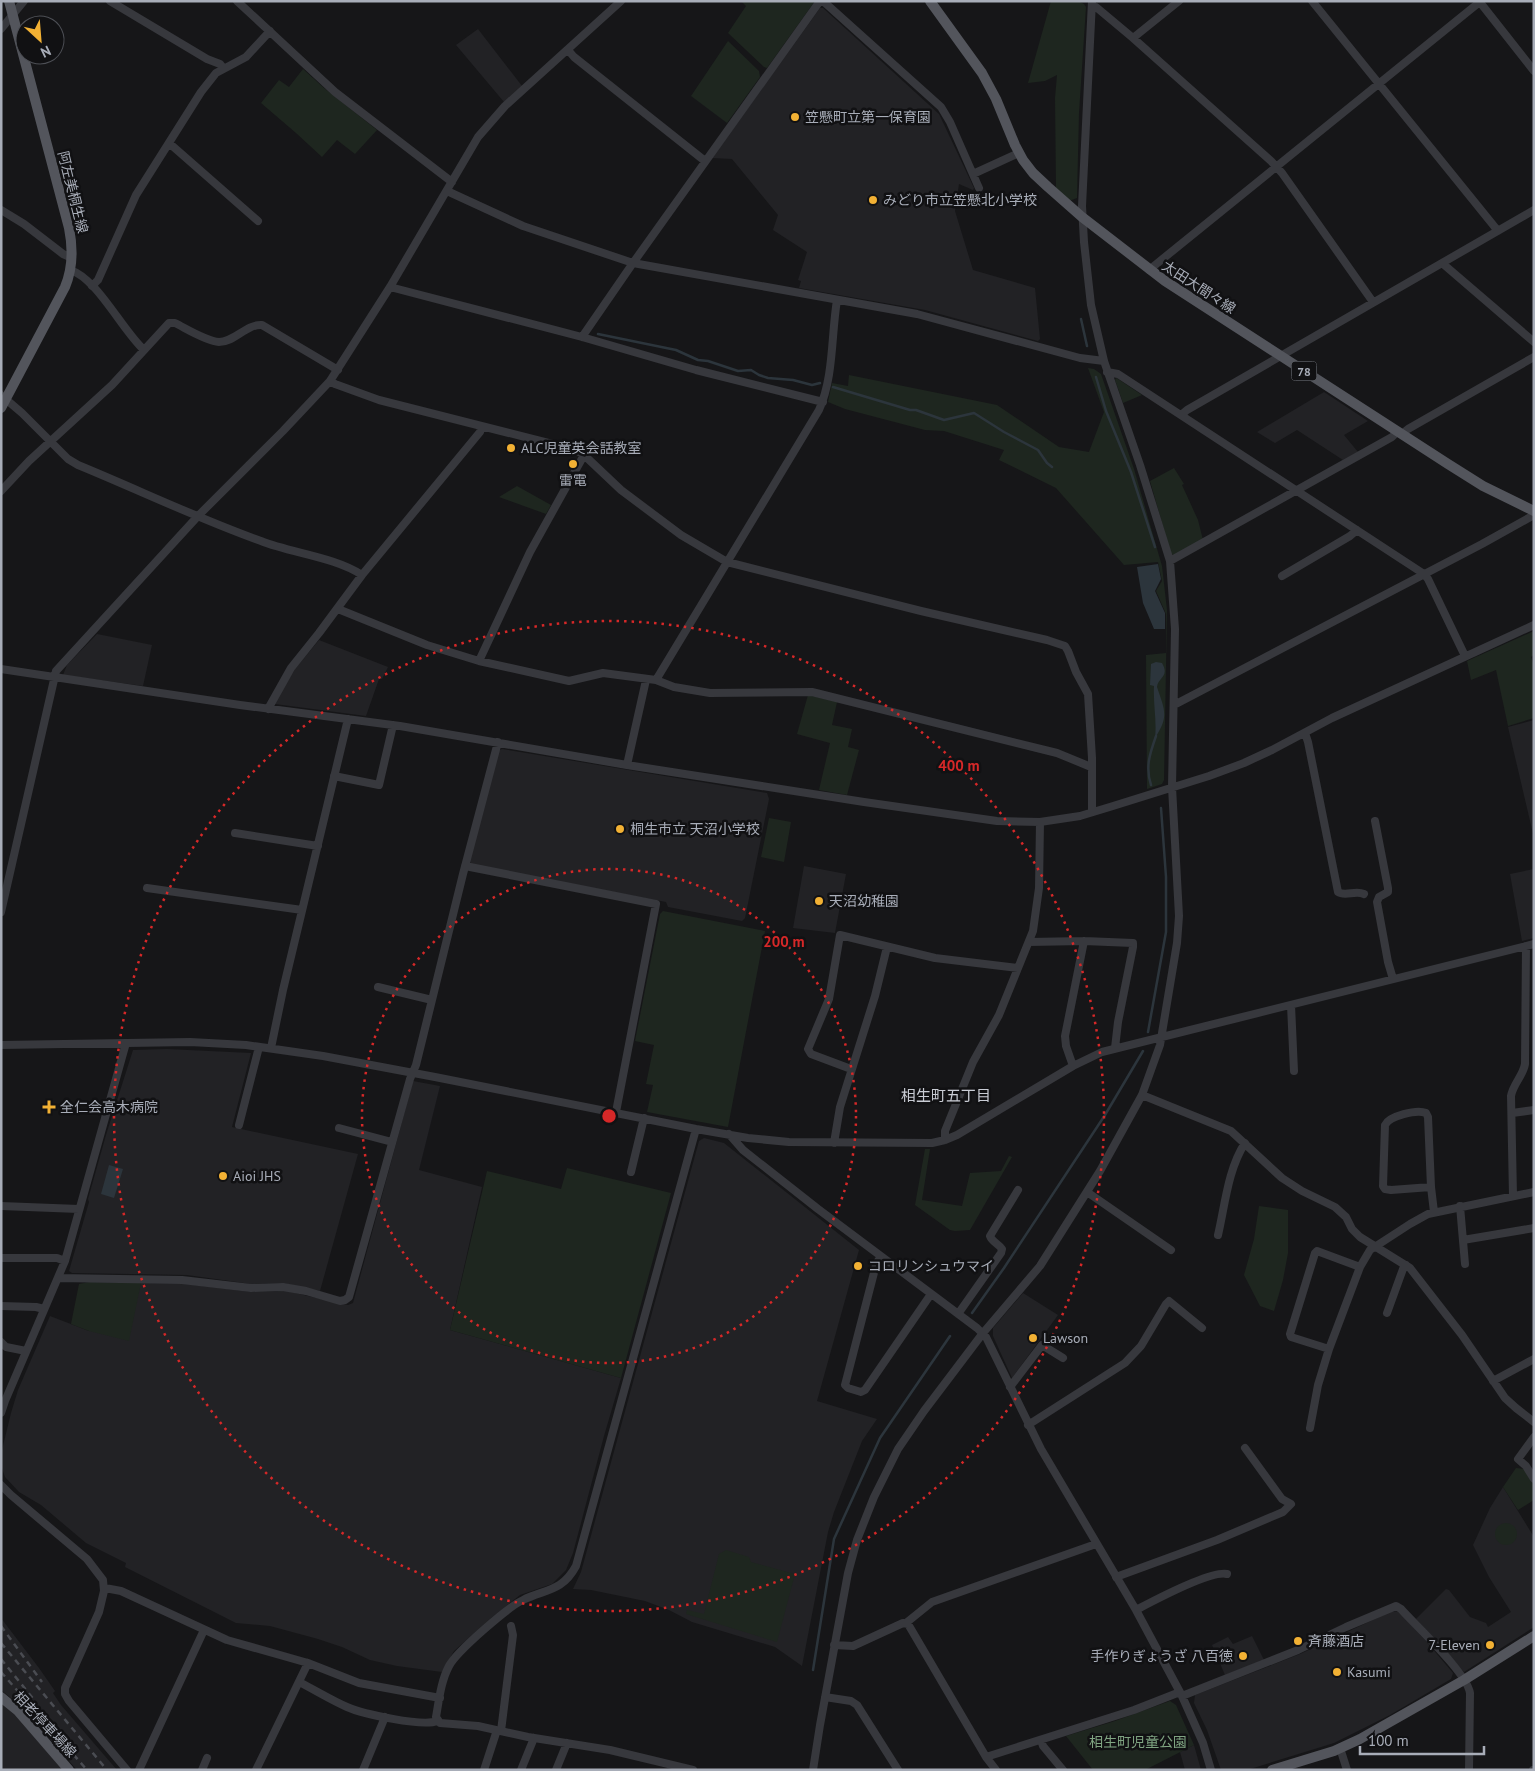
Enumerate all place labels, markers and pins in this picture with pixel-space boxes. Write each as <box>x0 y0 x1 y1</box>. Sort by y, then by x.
place label: 笠懸町立第一保育園 <box>805 108 931 126</box>
marker: 笠懸町立第一保育園 <box>789 111 801 123</box>
place label: みどり市立笠懸北小学校 <box>883 191 1037 209</box>
marker: みどり市立笠懸北小学校 <box>867 194 879 206</box>
place label: ALC児童英会話教室 <box>521 439 642 457</box>
marker: ALC児童英会話教室 <box>505 442 517 454</box>
marker: 雷電 <box>567 458 579 470</box>
place label: 雷電 <box>559 471 587 489</box>
place label: 桐生市立 天沼小学校 <box>630 820 760 838</box>
marker: 桐生市立 天沼小学校 <box>614 823 626 835</box>
place label: 天沼幼稚園 <box>829 892 899 910</box>
marker: 天沼幼稚園 <box>813 895 825 907</box>
place label: 全仁会高木病院 <box>60 1098 158 1116</box>
marker: 全仁会高木病院 <box>42 1100 56 1114</box>
centre of rings <box>600 1107 618 1125</box>
place label: Aioi JHS <box>233 1167 281 1185</box>
marker: Aioi JHS <box>217 1170 229 1182</box>
place label: コロリンシュウマイ <box>868 1257 994 1275</box>
marker: コロリンシュウマイ <box>852 1260 864 1272</box>
place label: Lawson <box>1043 1329 1088 1347</box>
marker: Lawson <box>1027 1332 1039 1344</box>
place label: 斉藤酒店 <box>1308 1632 1364 1650</box>
marker: 斉藤酒店 <box>1292 1635 1304 1647</box>
place label: 7-Eleven <box>1428 1636 1480 1654</box>
marker: 7-Eleven <box>1484 1639 1496 1651</box>
place label: 手作りぎょうざ 八百徳 <box>1090 1647 1233 1665</box>
marker: 手作りぎょうざ 八百徳 <box>1237 1650 1249 1662</box>
place label: Kasumi <box>1347 1663 1391 1681</box>
marker: Kasumi <box>1331 1666 1343 1678</box>

